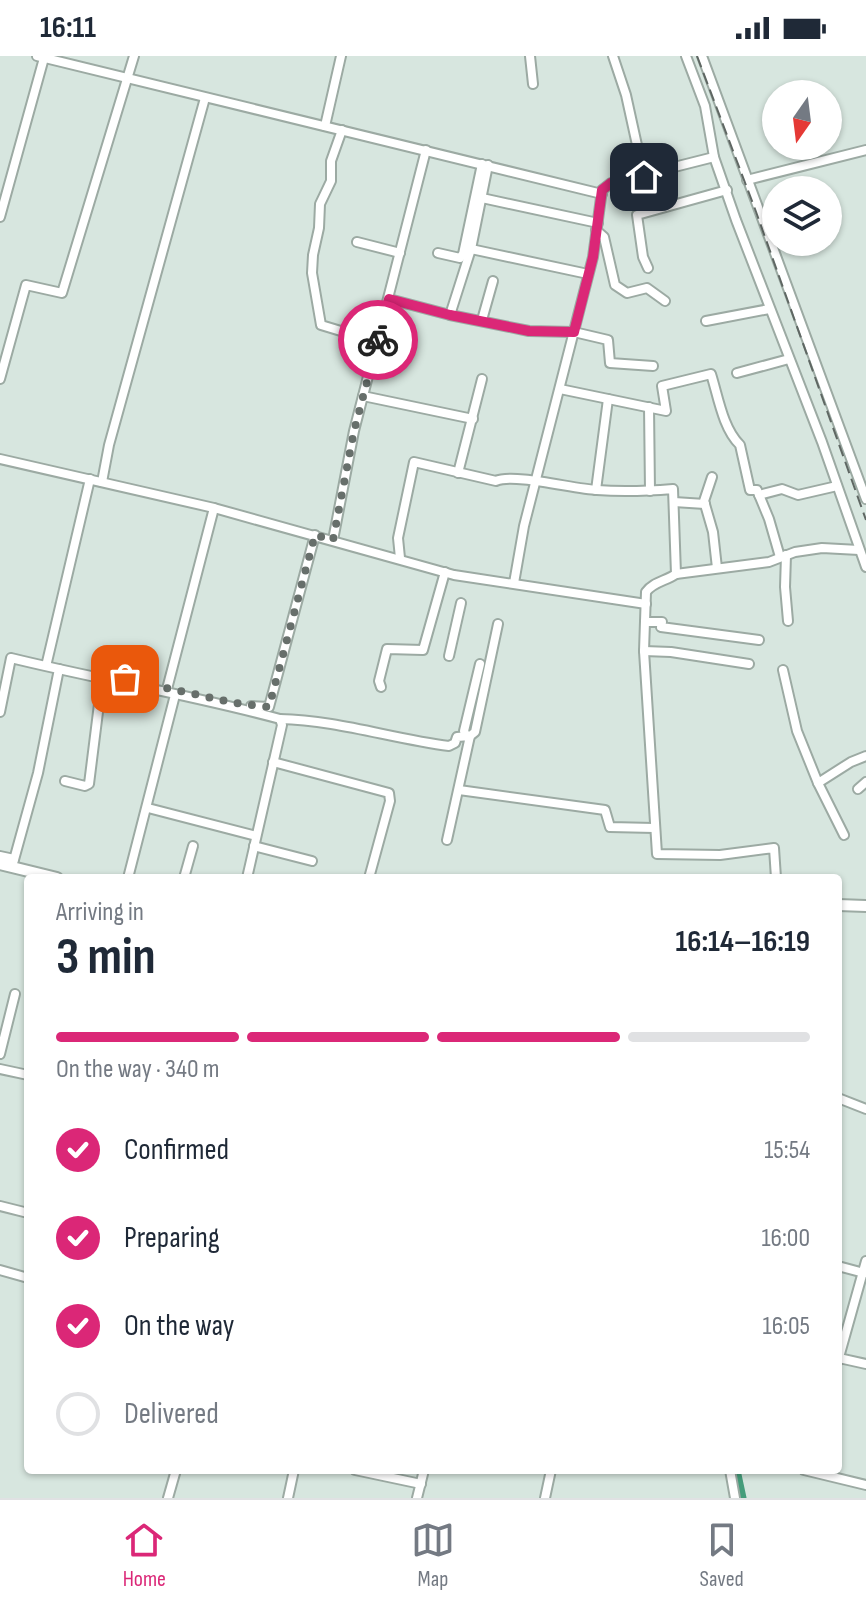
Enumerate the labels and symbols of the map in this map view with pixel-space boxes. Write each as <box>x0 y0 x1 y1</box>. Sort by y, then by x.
north arrow <box>762 80 842 160</box>
pin <box>610 143 678 211</box>
courier <box>338 300 418 380</box>
pin <box>91 645 159 713</box>

